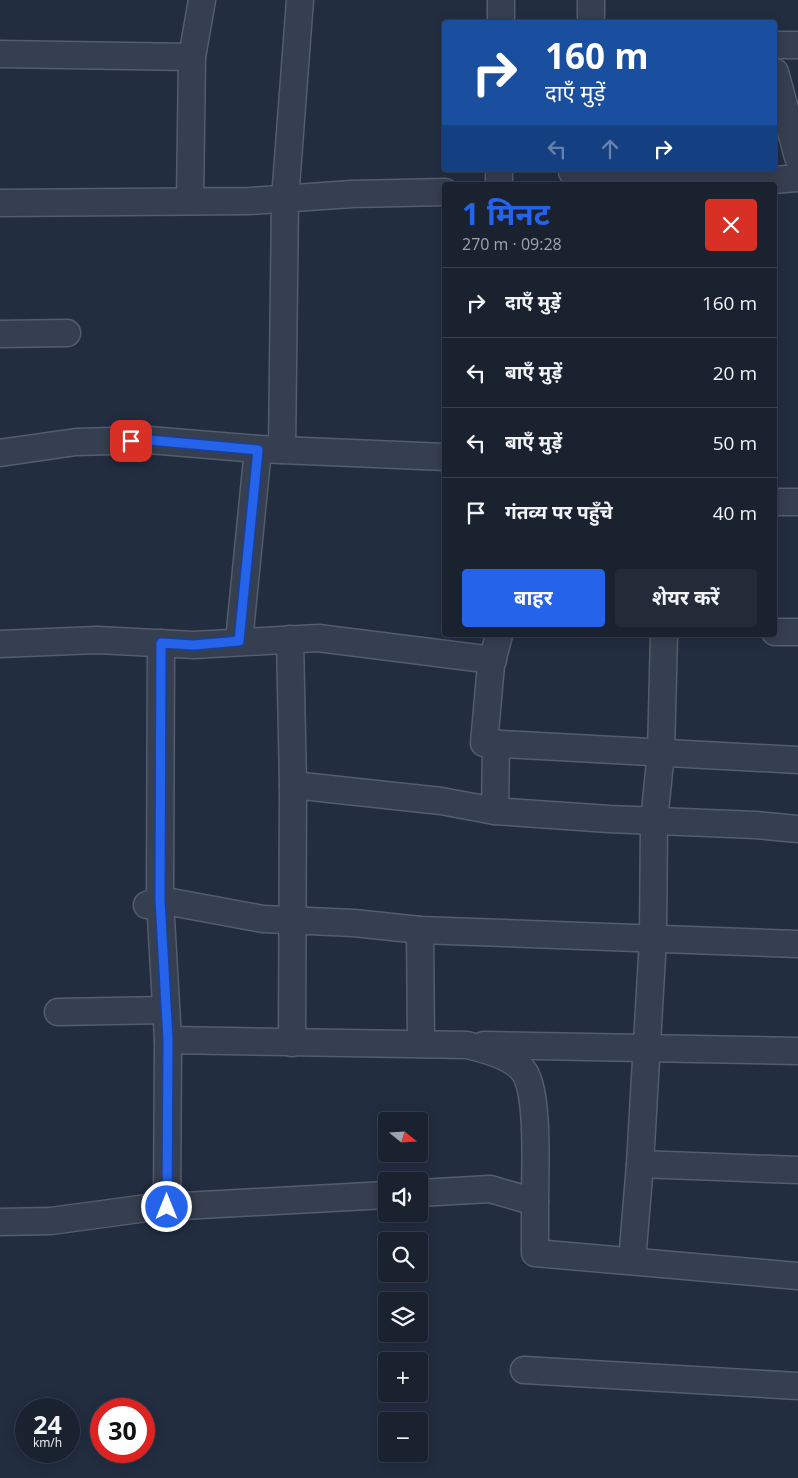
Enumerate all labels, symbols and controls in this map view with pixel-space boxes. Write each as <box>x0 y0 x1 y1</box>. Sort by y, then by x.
text: 160 m <box>545 32 649 79</box>
icon: right <box>462 40 527 105</box>
text: दाएँ मुड़ें <box>545 77 605 107</box>
icon: left <box>543 135 571 163</box>
icon: ahead <box>596 135 624 163</box>
icon: right <box>649 135 677 163</box>
text: 1 मिनट <box>462 193 550 234</box>
button: close <box>705 199 757 251</box>
text: 270 m · 09:28 <box>462 233 562 255</box>
icon: right <box>462 289 490 317</box>
text: दाएँ मुड़ें <box>505 289 561 315</box>
text: 160 m <box>702 290 757 316</box>
icon: left <box>462 359 490 387</box>
text: बाएँ मुड़ें <box>505 359 562 385</box>
text: 20 m <box>713 360 757 386</box>
pin <box>110 420 152 462</box>
icon: arrive <box>117 427 145 455</box>
icon: left <box>462 429 490 457</box>
text: बाएँ मुड़ें <box>505 429 562 455</box>
text: 50 m <box>713 430 757 456</box>
icon: arrive <box>462 499 490 527</box>
text: गंतव्य पर पहुँचे <box>505 499 613 525</box>
text: 40 m <box>713 500 757 526</box>
button: बाहर <box>462 569 605 627</box>
button: शेयर करें <box>615 569 757 627</box>
north arrow <box>378 1112 428 1162</box>
map controls <box>378 1112 428 1462</box>
button: sound <box>378 1172 428 1222</box>
position arrow <box>140 1180 192 1232</box>
button: search <box>378 1232 428 1282</box>
button: layers <box>378 1292 428 1342</box>
button: + <box>378 1352 428 1402</box>
speed limit sign: 30 <box>90 1398 155 1463</box>
text: 24 <box>33 1407 62 1441</box>
button: − <box>378 1412 428 1462</box>
text: km/h <box>33 1434 62 1451</box>

